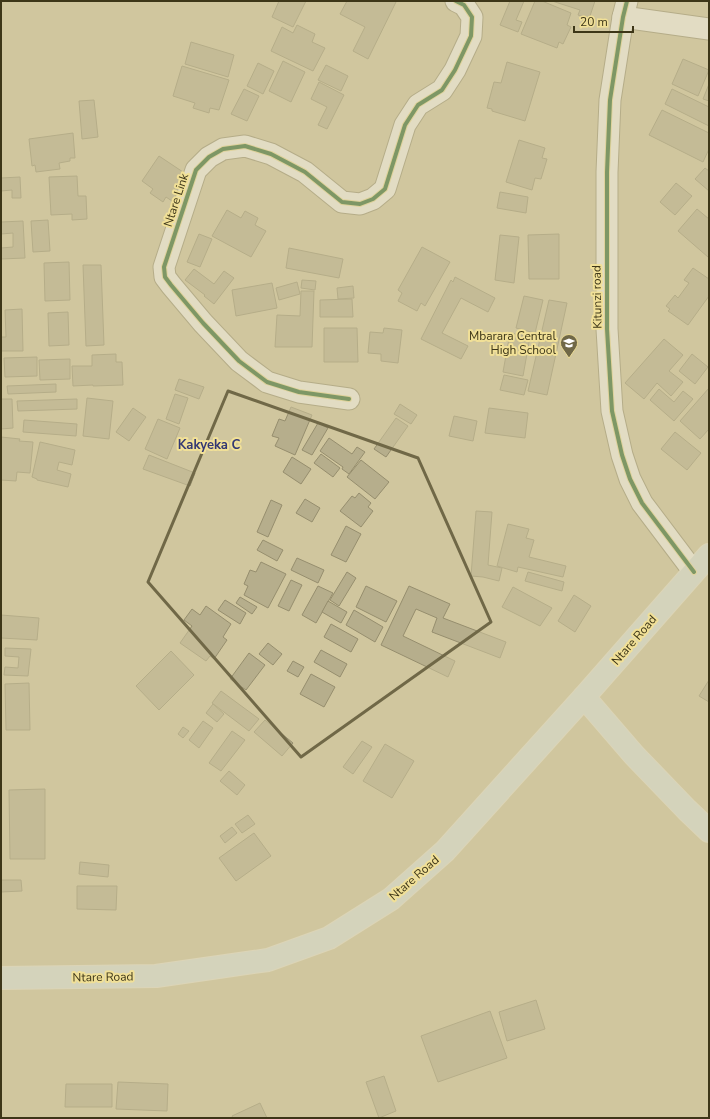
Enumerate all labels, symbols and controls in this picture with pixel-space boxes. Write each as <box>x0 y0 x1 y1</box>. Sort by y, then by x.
scale bar <box>574 8 633 34</box>
text: 20 m <box>580 14 608 30</box>
street label: Ntare Link <box>160 170 192 229</box>
street label: Kitunzi road <box>588 265 606 329</box>
place label: Mbarara Central High School <box>469 328 556 358</box>
school or university icon: Mbarara Central High School <box>559 333 579 358</box>
district label: Kakyeka C <box>178 436 240 454</box>
street label: Ntare Road <box>608 612 660 668</box>
street label: Ntare Road <box>386 852 442 904</box>
street label: Ntare Road <box>72 968 134 986</box>

